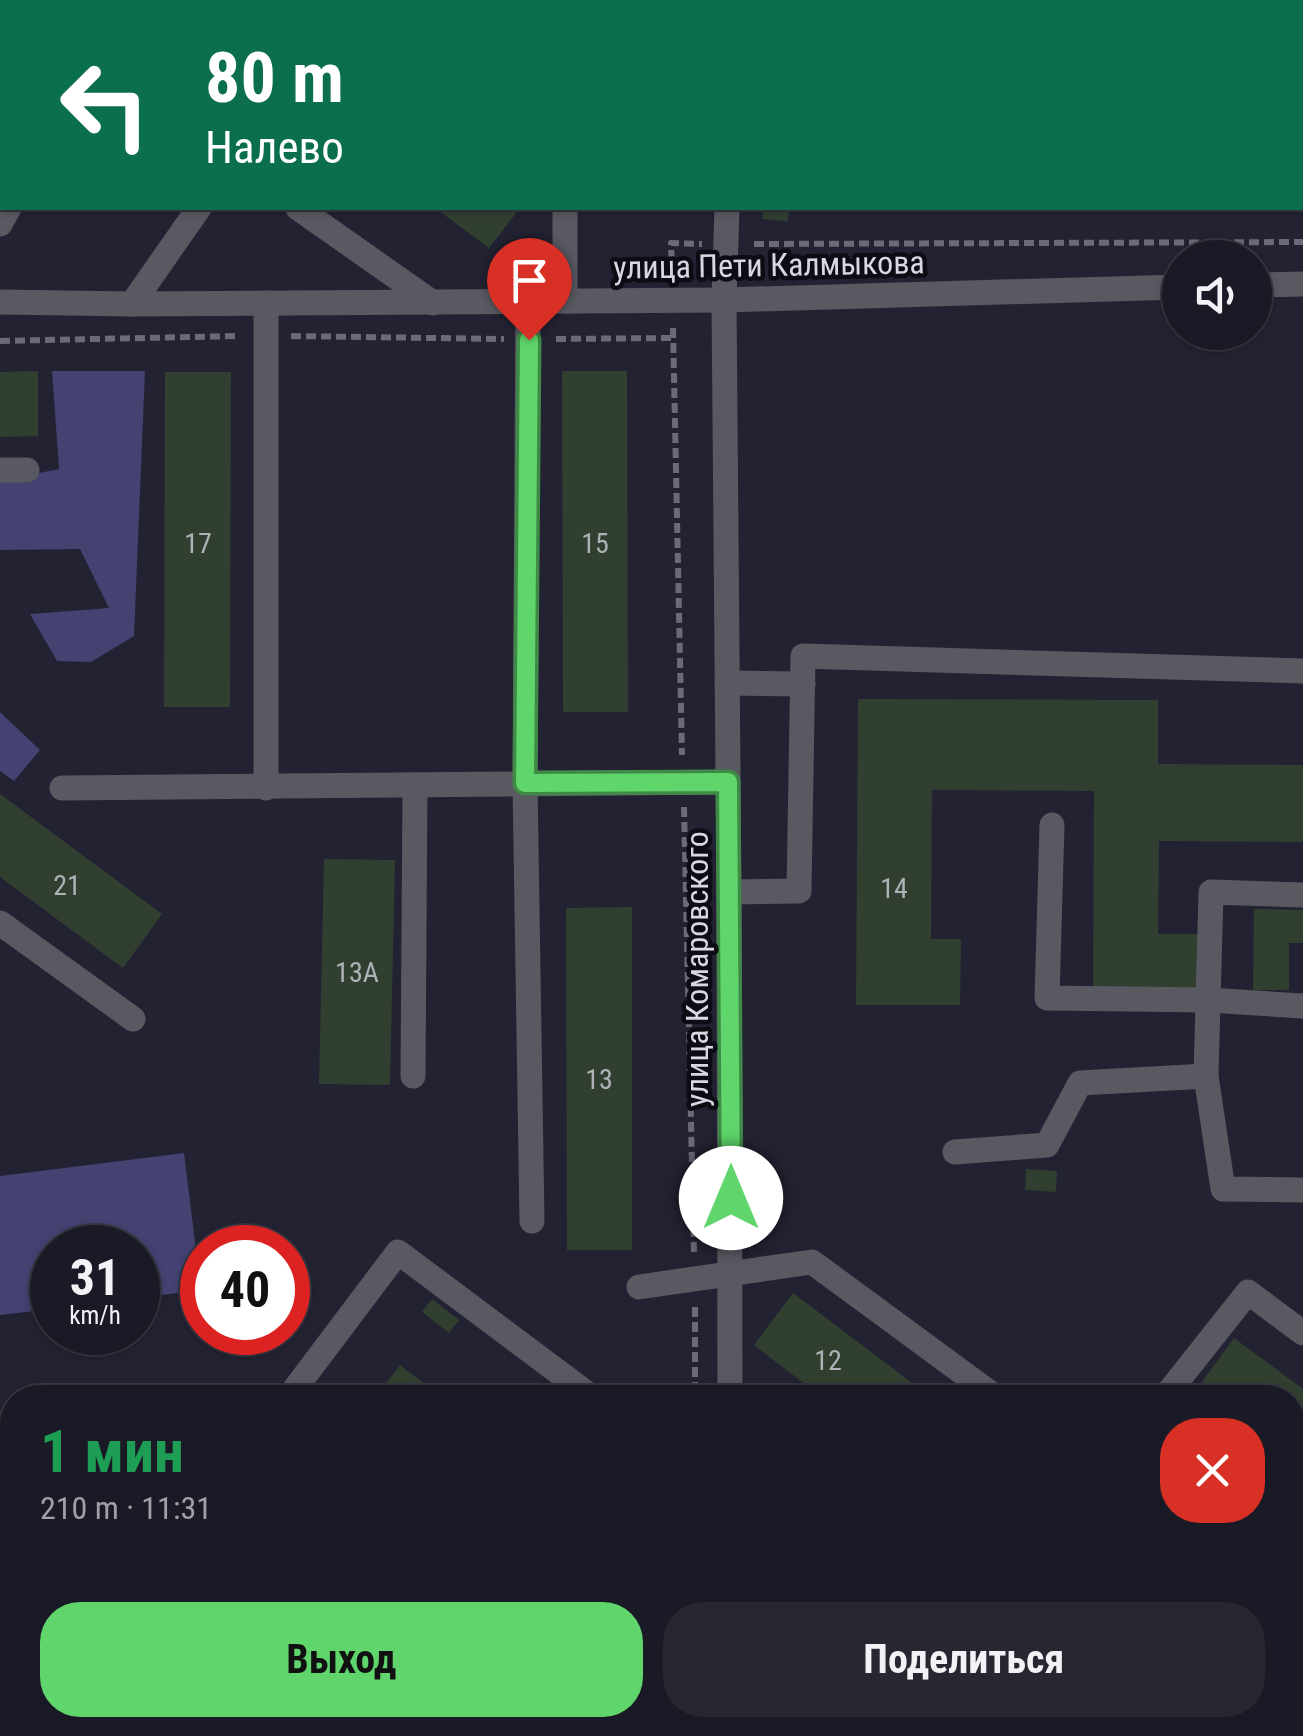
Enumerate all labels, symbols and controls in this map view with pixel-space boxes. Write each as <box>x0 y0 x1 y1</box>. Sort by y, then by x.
text: 80 m <box>205 37 344 119</box>
icon: left <box>40 40 170 170</box>
text: Налево <box>205 121 344 174</box>
pin <box>487 238 572 341</box>
map controls <box>1162 240 1272 350</box>
button: sound <box>1162 240 1272 350</box>
street label: улица Пети Калмыкова <box>613 243 925 287</box>
icon: arrive <box>502 253 557 308</box>
house number: 17 <box>184 527 212 560</box>
house number: 15 <box>581 527 609 560</box>
street label: улица Комаровского <box>678 831 716 1107</box>
house number: 21 <box>53 869 81 902</box>
house number: 14 <box>880 872 908 905</box>
house number: 13А <box>335 956 379 989</box>
house number: 13 <box>585 1063 613 1096</box>
position arrow <box>679 1146 783 1250</box>
speed limit sign: 40 <box>180 1225 310 1355</box>
text: 31 <box>70 1249 120 1307</box>
text: km/h <box>69 1301 121 1330</box>
house number: 12 <box>814 1344 842 1377</box>
text: 1 мин <box>40 1416 184 1487</box>
button: close <box>1160 1418 1265 1523</box>
text: 210 m · 11:31 <box>40 1489 212 1527</box>
button: Выход <box>40 1602 643 1717</box>
button: Поделиться <box>663 1602 1265 1717</box>

